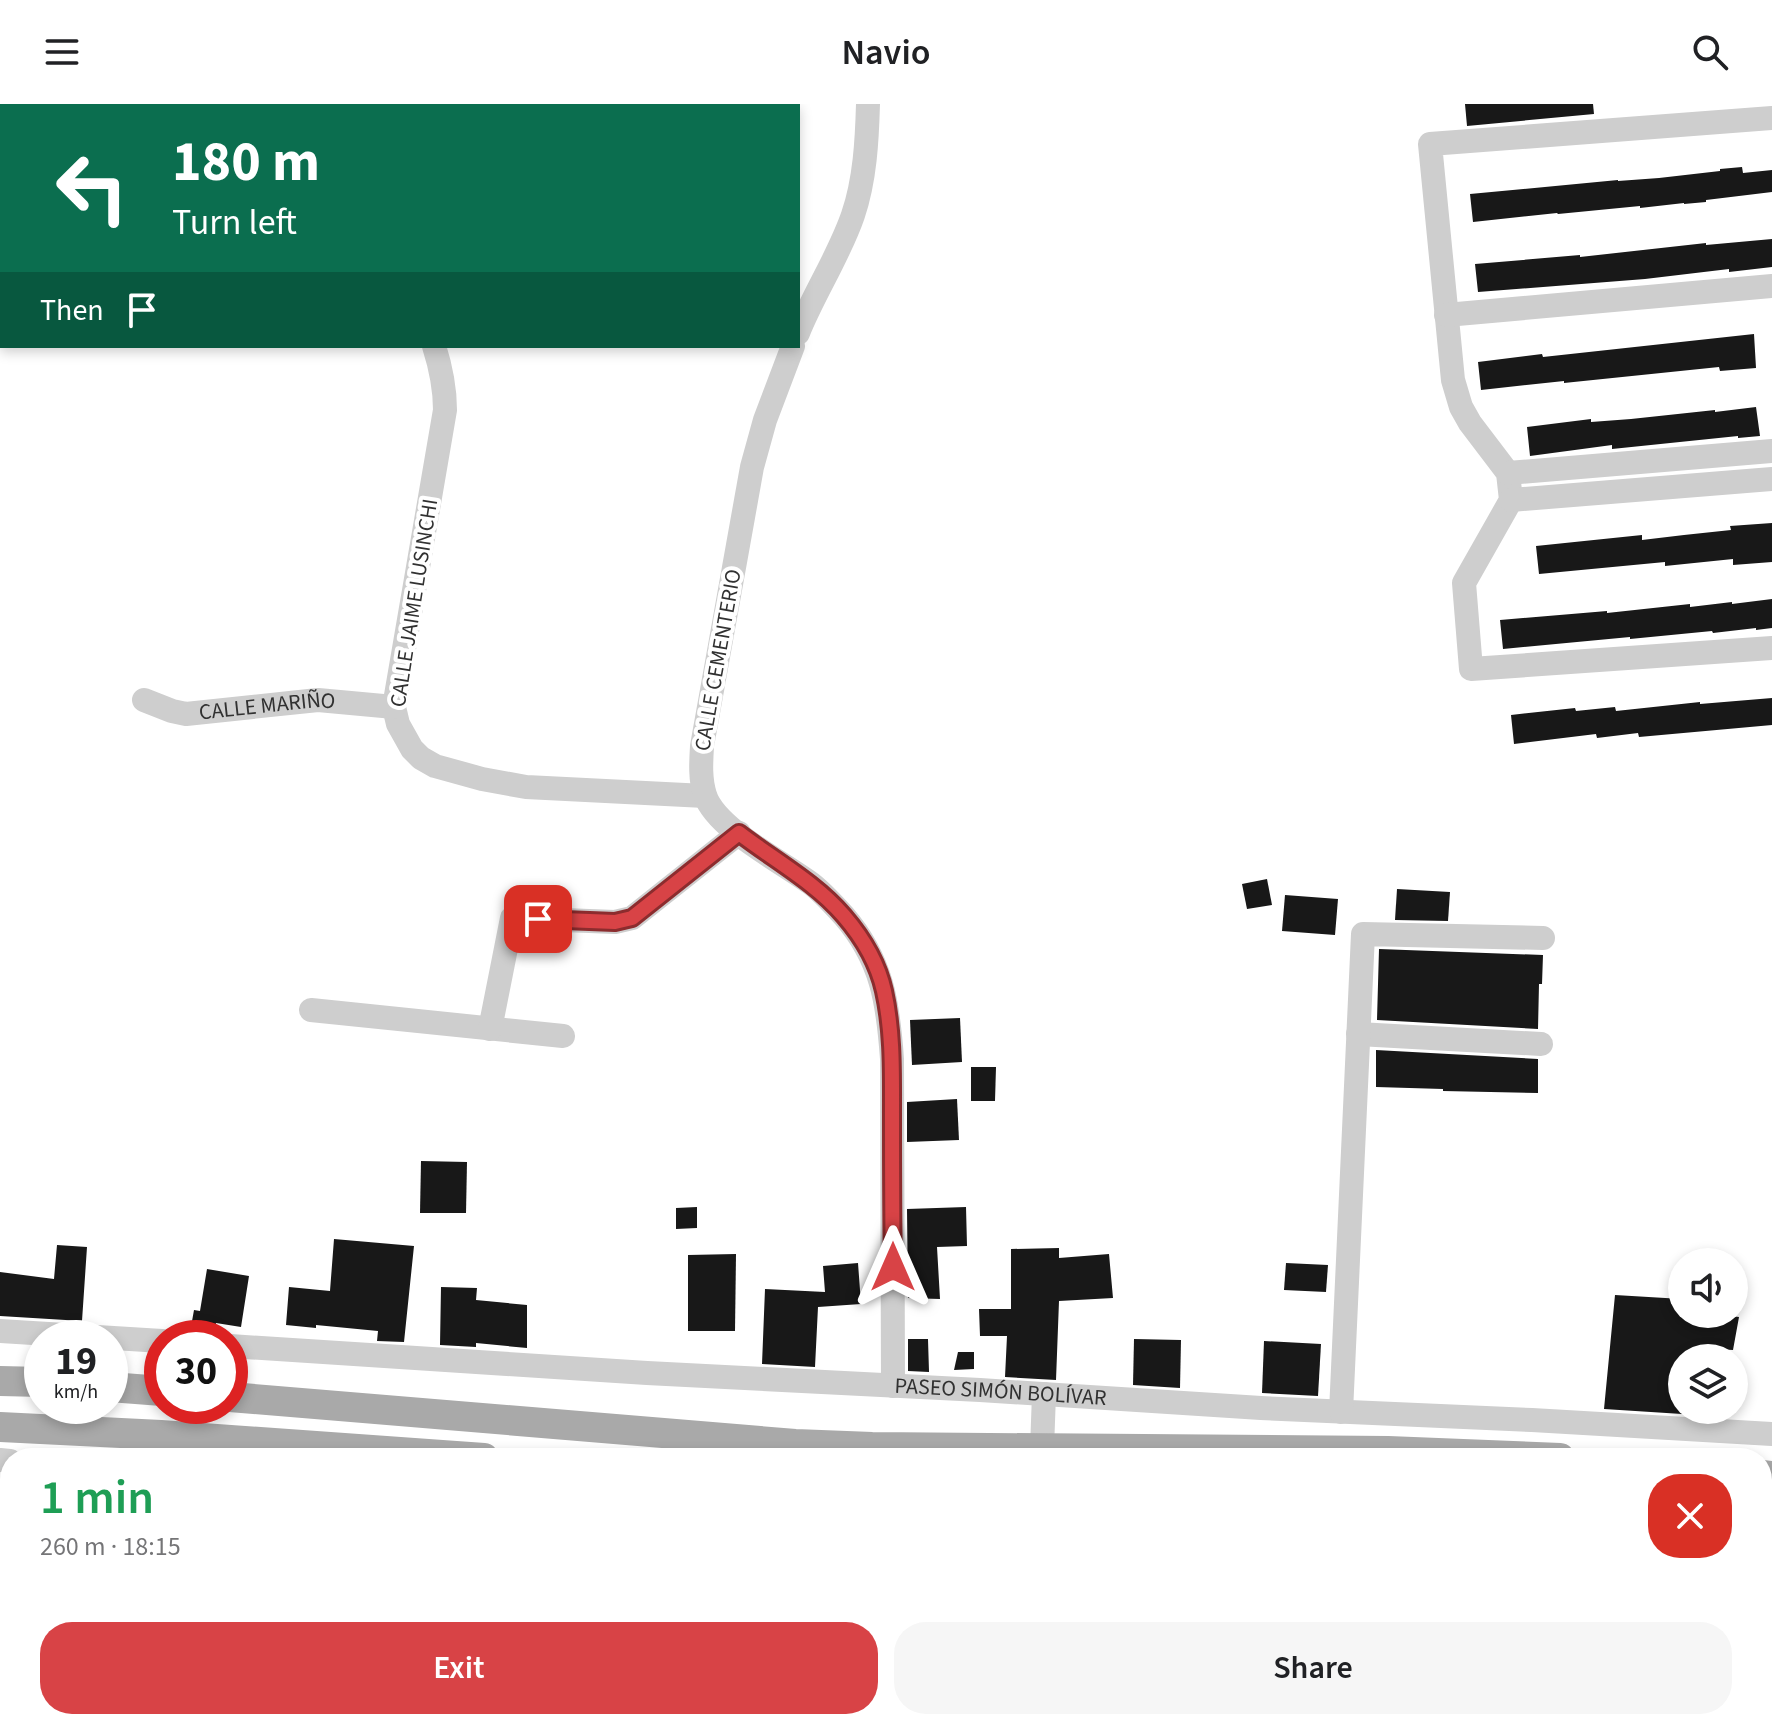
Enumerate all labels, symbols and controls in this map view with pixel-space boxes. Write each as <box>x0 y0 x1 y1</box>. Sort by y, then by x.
text: Navio <box>841 27 931 78</box>
icon: menu <box>40 30 84 74</box>
icon: search <box>1688 30 1732 74</box>
text: 180 m <box>172 123 320 202</box>
icon: left <box>40 136 144 240</box>
text: Turn left <box>172 197 297 248</box>
icon: arrive <box>120 288 164 332</box>
text: Then <box>40 289 104 332</box>
street label: CALLE JAIME LUSINCHI <box>382 496 446 710</box>
street label: CALLE CEMENTERIO <box>686 567 750 753</box>
street label: CALLE MARIÑO <box>197 684 337 729</box>
pin <box>504 885 572 953</box>
icon: arrive <box>516 897 560 941</box>
position arrow <box>851 1225 935 1309</box>
map controls <box>1668 1248 1748 1424</box>
button: sound <box>1668 1248 1748 1328</box>
speed limit sign: 30 <box>144 1320 248 1424</box>
text: 19 <box>55 1333 97 1390</box>
button: layers <box>1668 1344 1748 1424</box>
street label: PASEO SIMÓN BOLÍVAR <box>894 1370 1108 1414</box>
text: km/h <box>54 1378 98 1406</box>
text: 1 min <box>40 1464 154 1532</box>
button: close <box>1648 1474 1732 1558</box>
text: 260 m · 18:15 <box>40 1528 181 1565</box>
button: Exit <box>40 1622 878 1714</box>
button: Share <box>894 1622 1732 1714</box>

